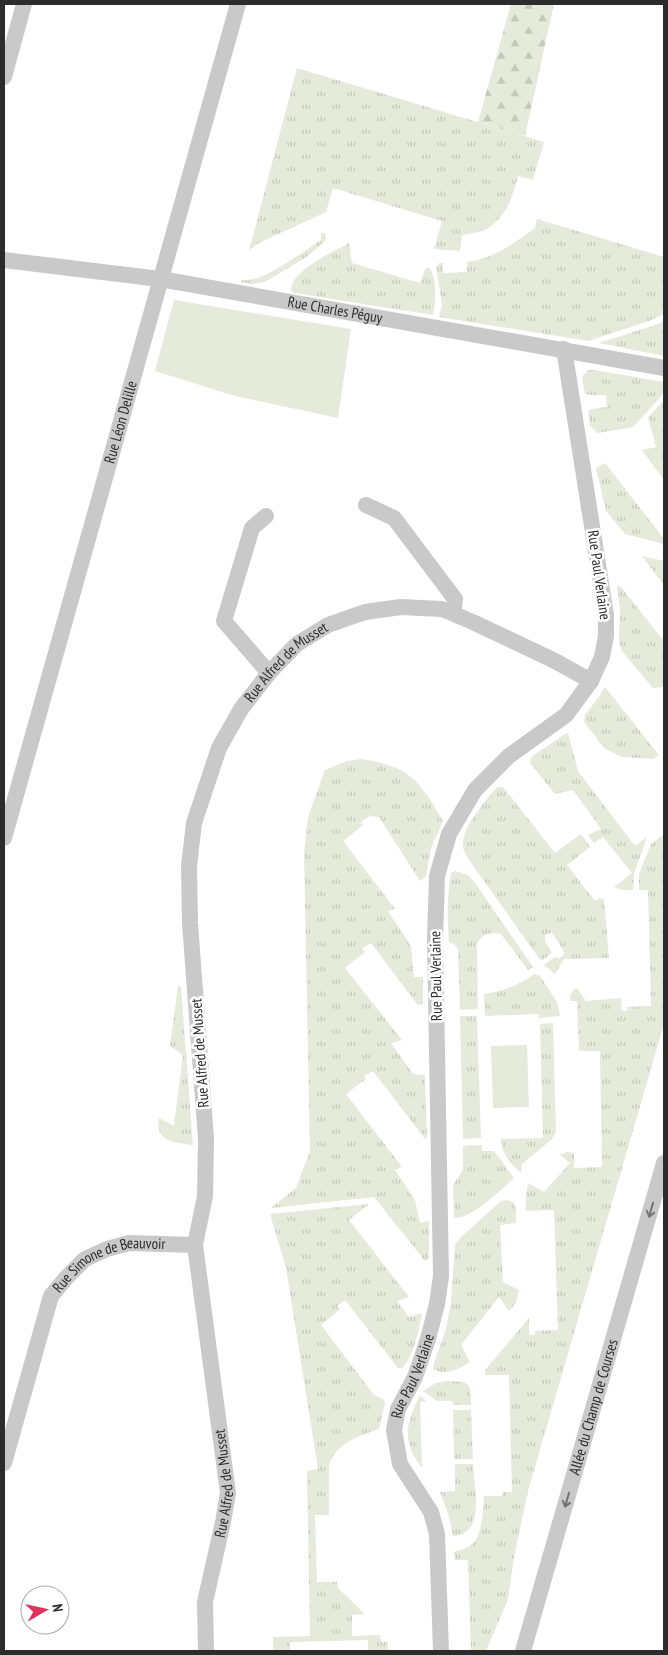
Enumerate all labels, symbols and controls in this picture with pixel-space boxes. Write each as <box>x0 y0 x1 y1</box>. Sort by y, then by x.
street label: Rue Charles Péguy <box>286 292 384 327</box>
street label: Rue Léon Delille <box>100 378 141 465</box>
street label: Rue Paul Verlaine <box>584 529 615 621</box>
street label: Rue Alfred de Musset <box>240 617 331 706</box>
street label: Rue Paul Verlaine <box>425 931 446 1021</box>
street label: Rue Alfred de Musset <box>186 998 213 1108</box>
one-way arrow <box>645 1201 655 1217</box>
street label: Rue Simone de Beauvoir <box>48 1233 167 1296</box>
street label: Rue Paul Verlaine <box>386 1332 438 1420</box>
street label: Allée du Champ de Courses <box>564 1337 622 1477</box>
street label: Rue Alfred de Musset <box>210 1428 237 1539</box>
one-way arrow <box>561 1492 571 1508</box>
north arrow <box>20 1585 70 1635</box>
text: N <box>48 1603 67 1613</box>

